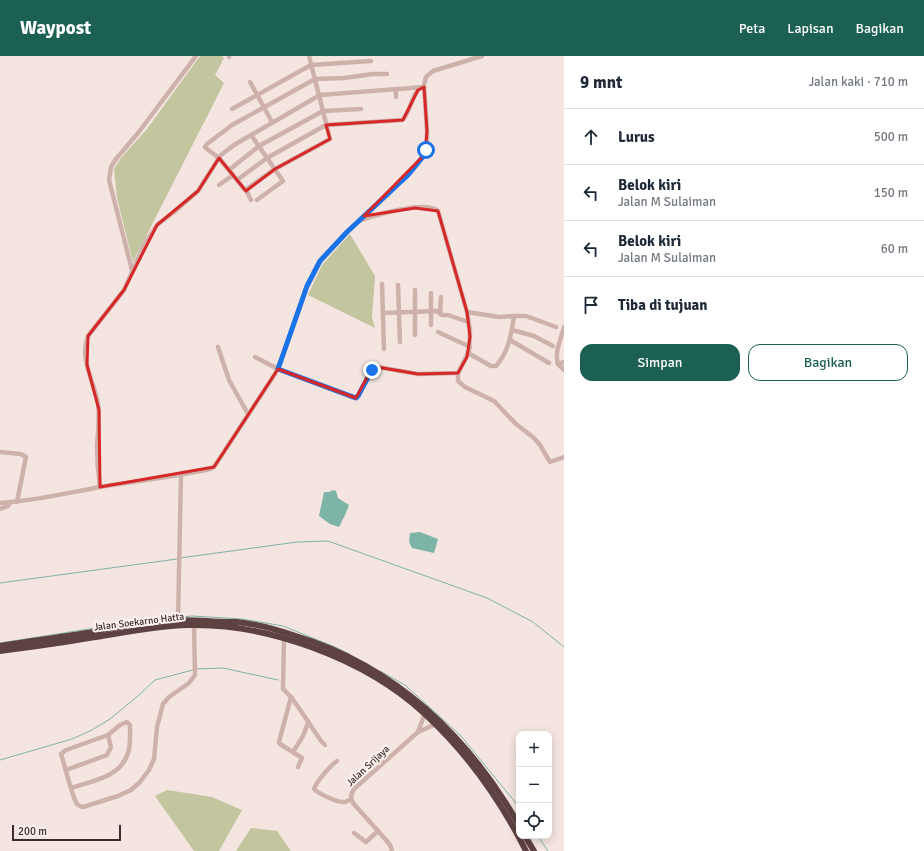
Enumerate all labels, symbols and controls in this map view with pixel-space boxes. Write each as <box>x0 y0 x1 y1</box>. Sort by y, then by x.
text: Waypost <box>20 16 91 40</box>
text: Peta <box>739 20 765 37</box>
text: Lapisan <box>787 20 834 37</box>
text: Bagikan <box>856 20 904 37</box>
text: 9 mnt <box>580 72 622 93</box>
text: Jalan kaki · 710 m <box>809 74 908 90</box>
icon: ahead <box>580 126 602 148</box>
text: Lurus <box>618 128 655 146</box>
text: 500 m <box>874 129 908 145</box>
route start <box>417 141 435 159</box>
text: Belok kiri <box>618 176 681 194</box>
icon: left <box>580 182 602 204</box>
text: 150 m <box>874 185 908 201</box>
text: Jalan M Sulaiman <box>618 194 716 210</box>
text: Belok kiri <box>618 232 681 250</box>
icon: left <box>580 238 602 260</box>
text: 60 m <box>881 241 908 257</box>
text: Jalan M Sulaiman <box>618 250 716 266</box>
icon: arrive <box>580 294 602 316</box>
text: Tiba di tujuan <box>618 296 708 314</box>
button: Simpan <box>580 344 740 381</box>
button: Bagikan <box>748 344 908 381</box>
route end <box>363 361 381 379</box>
street label: Jalan Soekarno Hatta <box>93 610 185 634</box>
map controls <box>516 731 552 839</box>
button: + <box>516 731 552 767</box>
street label: Jalan Srijaya <box>344 743 392 789</box>
button: − <box>516 767 552 803</box>
button: locate <box>516 803 552 839</box>
scale bar <box>12 823 121 842</box>
text: 200 m <box>18 825 47 838</box>

